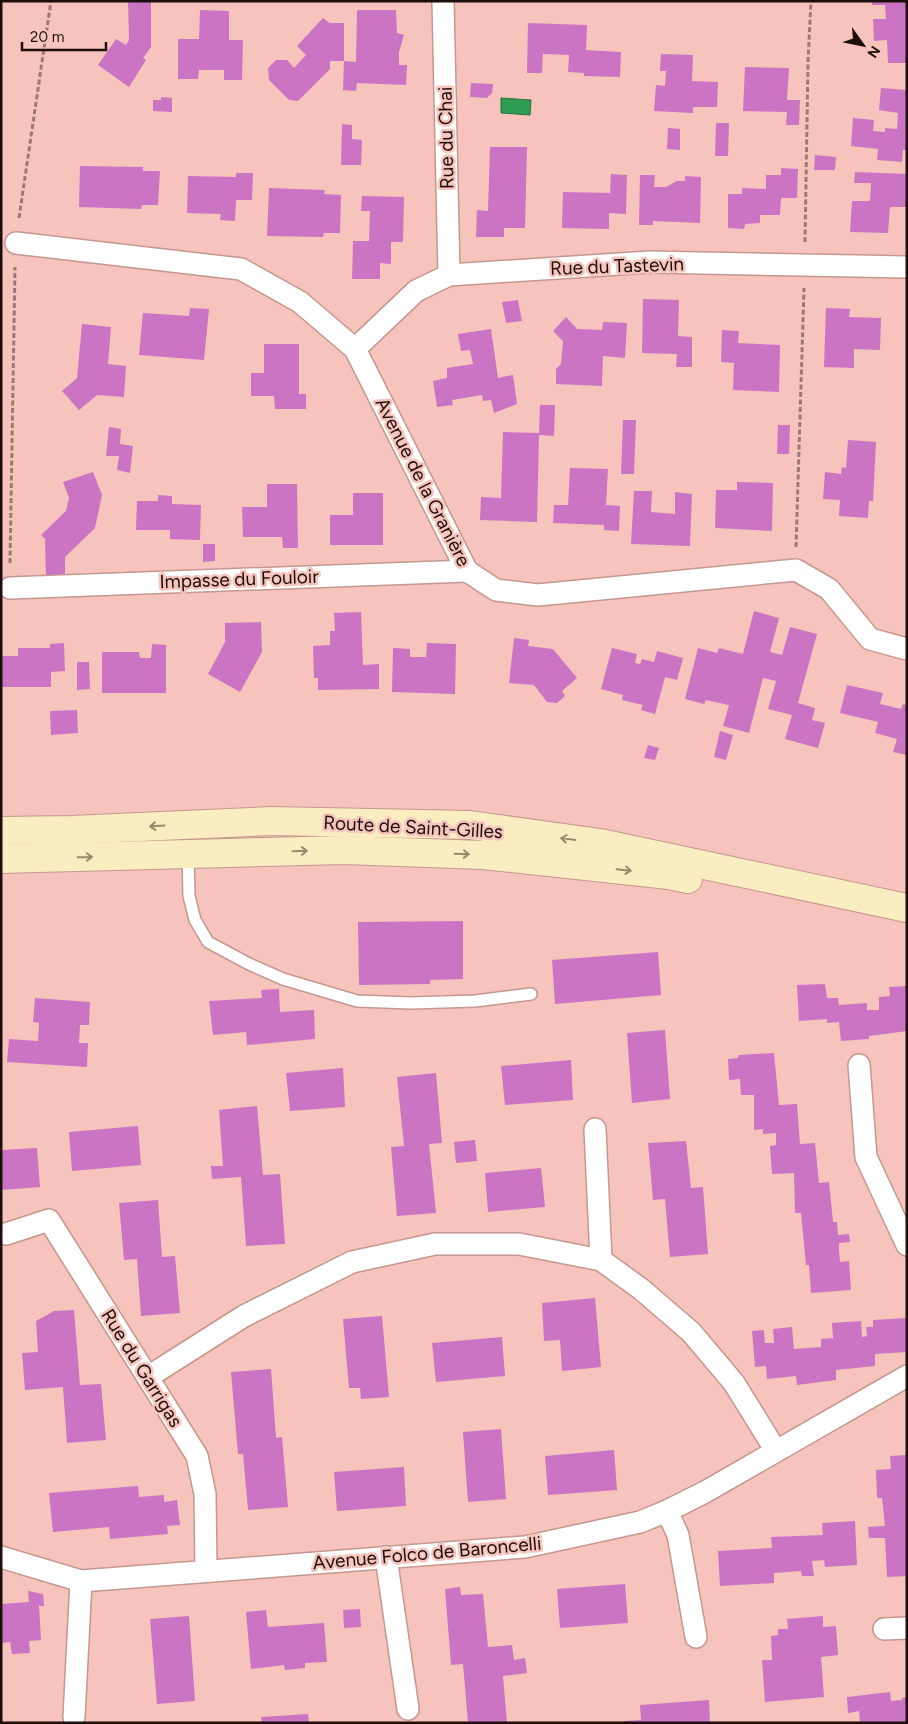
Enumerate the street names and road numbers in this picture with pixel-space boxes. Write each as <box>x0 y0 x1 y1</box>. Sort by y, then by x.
street label: Rue du Chai <box>434 87 458 189</box>
street label: Rue du Tastevin <box>550 252 684 280</box>
street label: Avenue de la Granière <box>370 394 476 570</box>
street label: Impasse du Fouloir <box>159 565 320 593</box>
street label: Route de Saint-Gilles <box>323 811 504 843</box>
street label: Rue du Garrigas <box>96 1305 188 1431</box>
street label: Avenue Folco de Baroncelli <box>312 1532 542 1574</box>

